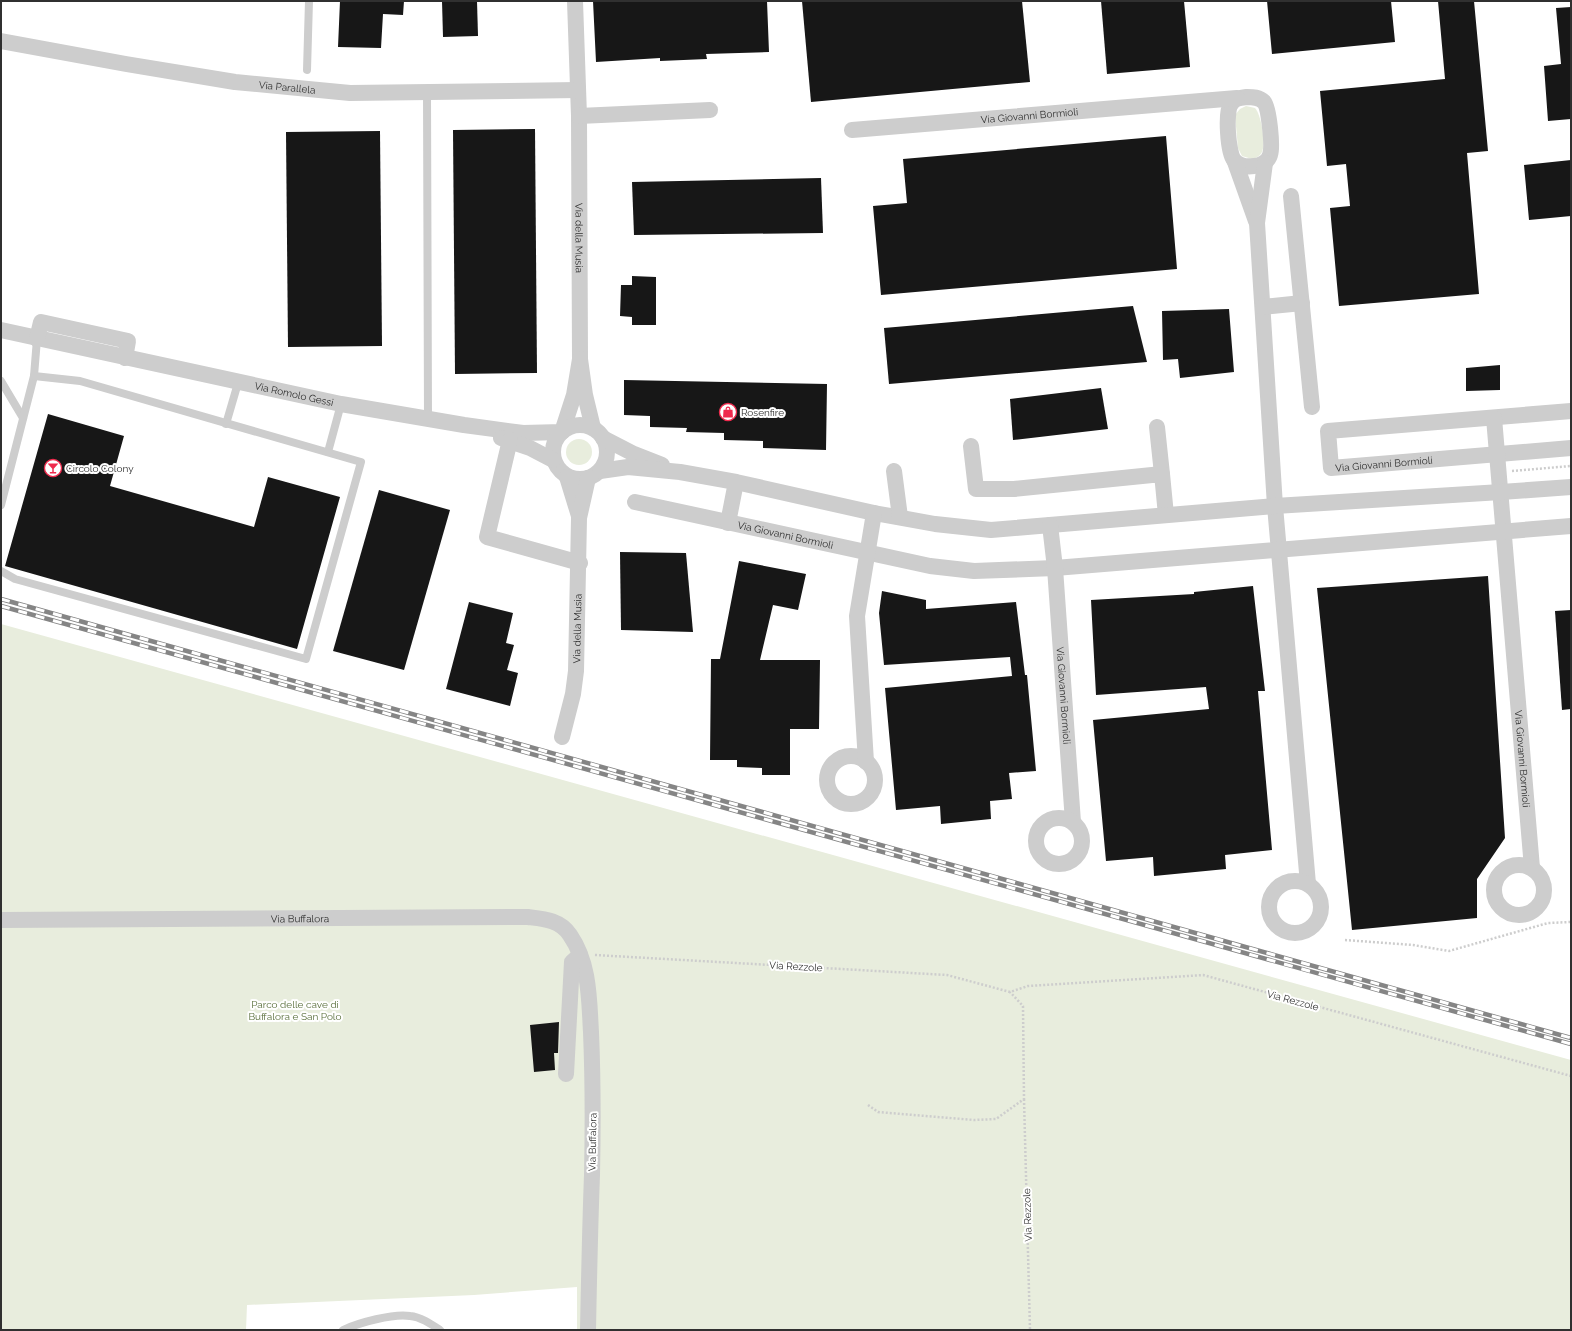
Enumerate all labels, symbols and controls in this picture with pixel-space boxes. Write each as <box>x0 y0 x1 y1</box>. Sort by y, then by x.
street label: Via Parallela <box>258 79 316 96</box>
street label: Via Giovanni Bormioli <box>980 106 1079 125</box>
street label: Via della Musia <box>573 203 585 273</box>
street label: Via Romolo Gessi <box>253 380 335 408</box>
shop icon: Rosenfire <box>718 402 738 422</box>
place label: Rosenfire <box>741 407 784 418</box>
street label: Via Giovanni Bormioli <box>1335 455 1433 474</box>
bar icon: Circolo Colony <box>43 458 63 478</box>
place label: Circolo Colony <box>66 463 134 474</box>
street label: Via Giovanni Bormioli <box>737 519 834 551</box>
street label: Via della Musia <box>571 594 584 664</box>
street label: Via Giovanni Bormioli <box>1055 646 1072 745</box>
street label: Via Giovanni Bormioli <box>1513 710 1532 808</box>
street label: Via Buffalora <box>271 913 329 924</box>
street label: Via Rezzole <box>769 960 823 973</box>
street label: Via Rezzole <box>1266 988 1320 1013</box>
park label: Parco delle cave di Buffalora e San Polo <box>248 999 342 1022</box>
street label: Via Buffalora <box>586 1113 599 1171</box>
street label: Via Rezzole <box>1021 1188 1034 1242</box>

